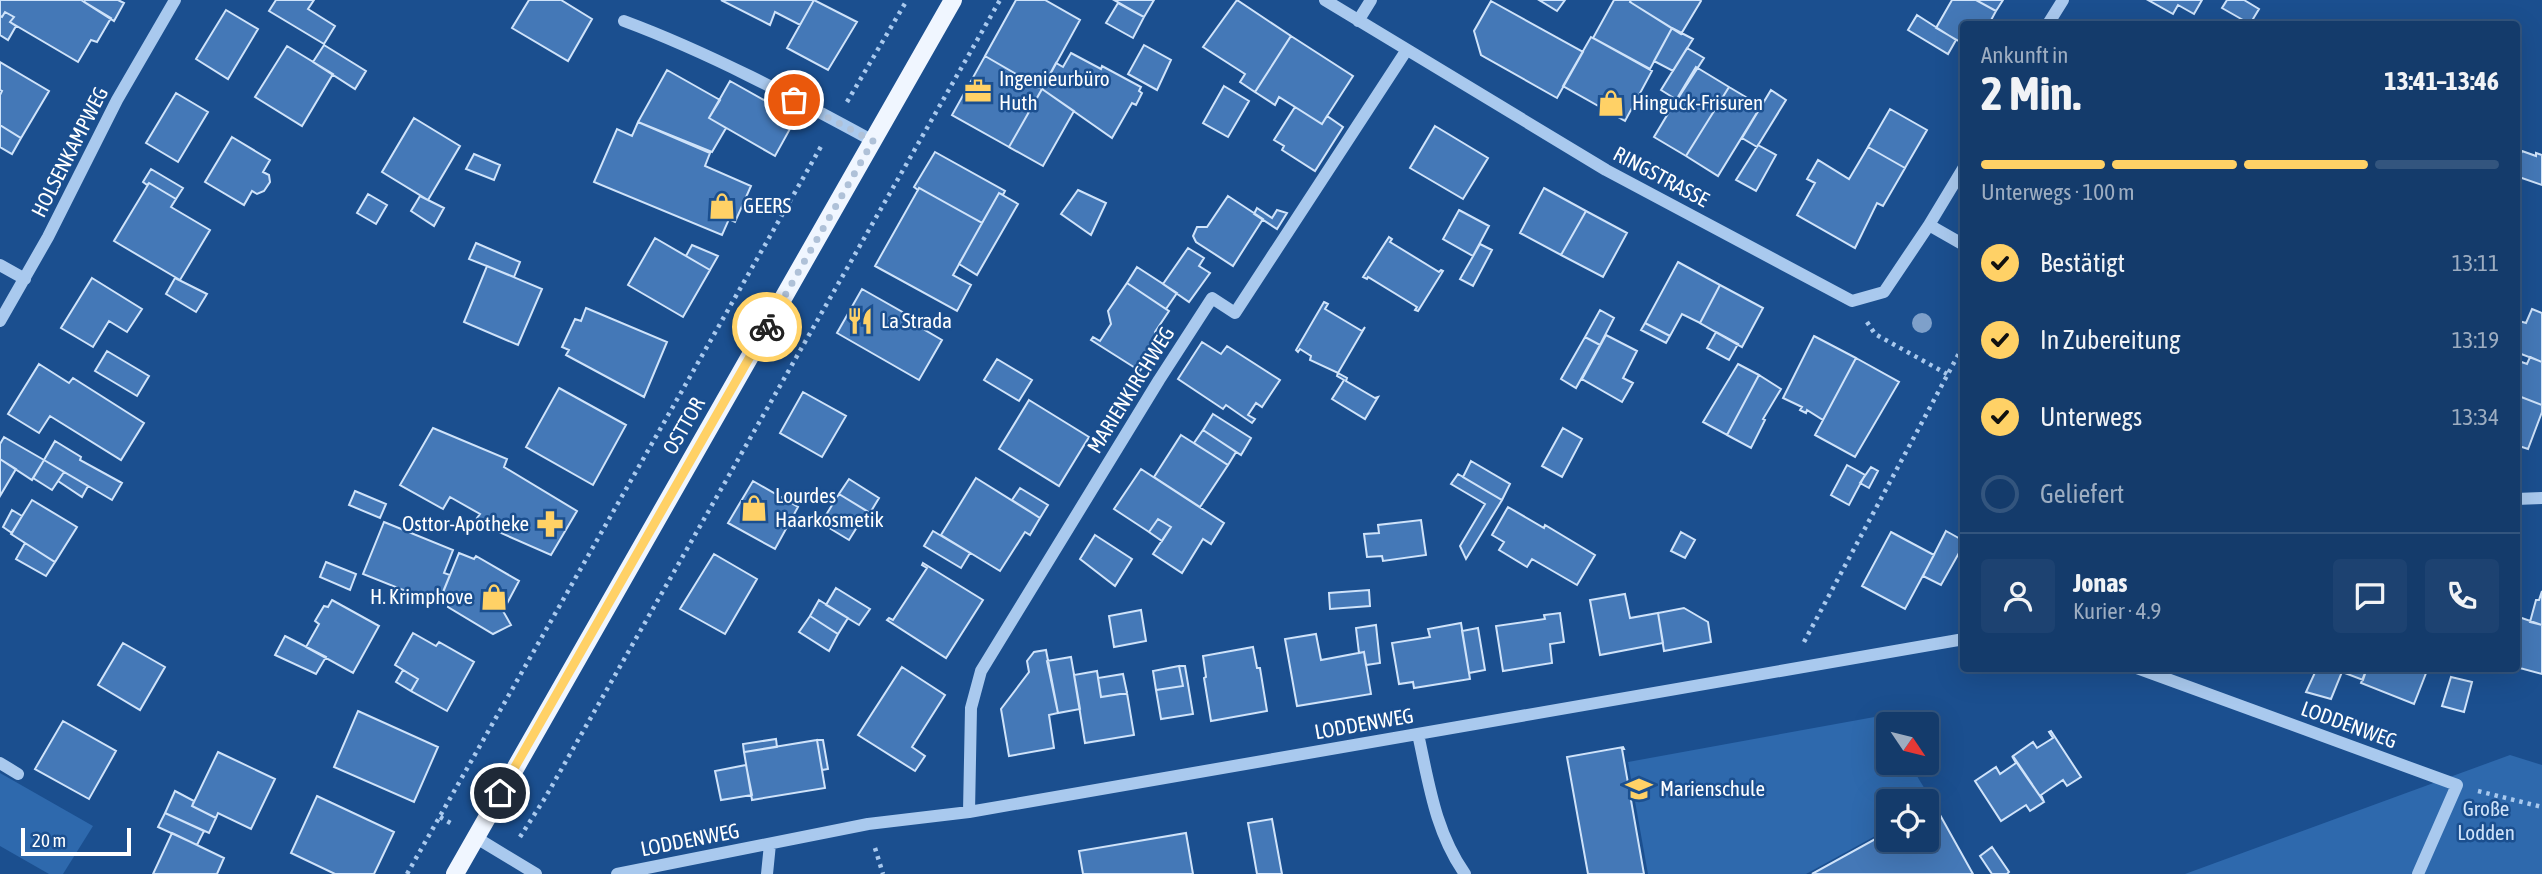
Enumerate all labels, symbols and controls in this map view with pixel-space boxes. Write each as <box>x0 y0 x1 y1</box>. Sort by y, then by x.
text: Ankunft in <box>1981 42 2068 68</box>
place label: Ingenieurbüro Huth <box>999 66 1110 114</box>
text: 13:41–13:46 <box>2384 66 2499 96</box>
text: 2 Min. <box>1981 67 2081 120</box>
pin <box>764 70 824 130</box>
office icon: Ingenieurbüro Huth <box>963 76 993 106</box>
icon: bag <box>775 81 813 119</box>
street label: HOLSENKAMPWEG <box>26 82 112 221</box>
shop icon: Hinguck-Frisuren <box>1596 88 1626 118</box>
place label: Hinguck-Frisuren <box>1632 90 1763 114</box>
street label: RINGSTRASSE <box>1610 141 1713 211</box>
text: Unterwegs · 100 m <box>1981 179 2135 205</box>
shop icon: GEERS <box>707 191 737 221</box>
place label: GEERS <box>743 193 792 217</box>
icon: check <box>1981 244 2019 282</box>
text: Bestätigt <box>2040 248 2125 278</box>
text: 13:11 <box>2452 250 2499 276</box>
courier <box>732 292 802 362</box>
restaurant icon: La Strada <box>845 306 875 336</box>
icon: bike <box>748 308 786 346</box>
place label: La Strada <box>881 308 952 332</box>
icon: check <box>1981 321 2019 359</box>
street label: MARIENKIRCHWEG <box>1082 322 1179 457</box>
text: In Zubereitung <box>2040 325 2180 355</box>
text: 13:19 <box>2452 327 2499 353</box>
street label: OSTTOR <box>657 392 709 458</box>
icon: check <box>1981 398 2019 436</box>
text: Unterwegs <box>2040 402 2142 432</box>
text: 13:34 <box>2452 404 2499 430</box>
text: Geliefert <box>2040 479 2124 509</box>
place label: Lourdes Haarkosmetik <box>775 483 884 531</box>
shop icon: Lourdes Haarkosmetik <box>739 493 769 523</box>
pharmacy icon: Osttor-Apotheke <box>535 509 565 539</box>
place label: Osttor-Apotheke <box>402 511 529 535</box>
button: person <box>1981 559 2055 633</box>
button: chat <box>2333 559 2407 633</box>
button: phone <box>2425 559 2499 633</box>
text: Jonas <box>2073 568 2127 598</box>
shop icon: H. Krimphove <box>479 582 509 612</box>
place label: H. Krimphove <box>370 584 473 608</box>
text: Kurier · 4.9 <box>2073 598 2161 624</box>
street label: LODDENWEG <box>2298 696 2400 752</box>
street label: LODDENWEG <box>1312 703 1415 744</box>
north arrow <box>1876 712 1939 775</box>
map controls <box>1876 712 1939 852</box>
pin <box>470 763 530 823</box>
icon: home <box>481 774 519 812</box>
school or university icon: Marienschule <box>1624 774 1654 804</box>
place label: Marienschule <box>1660 776 1765 800</box>
button: locate <box>1876 789 1939 852</box>
park label: Große Lodden <box>2457 796 2515 844</box>
street label: LODDENWEG <box>638 818 741 860</box>
scale bar <box>21 825 131 857</box>
text: 20 m <box>32 829 66 851</box>

